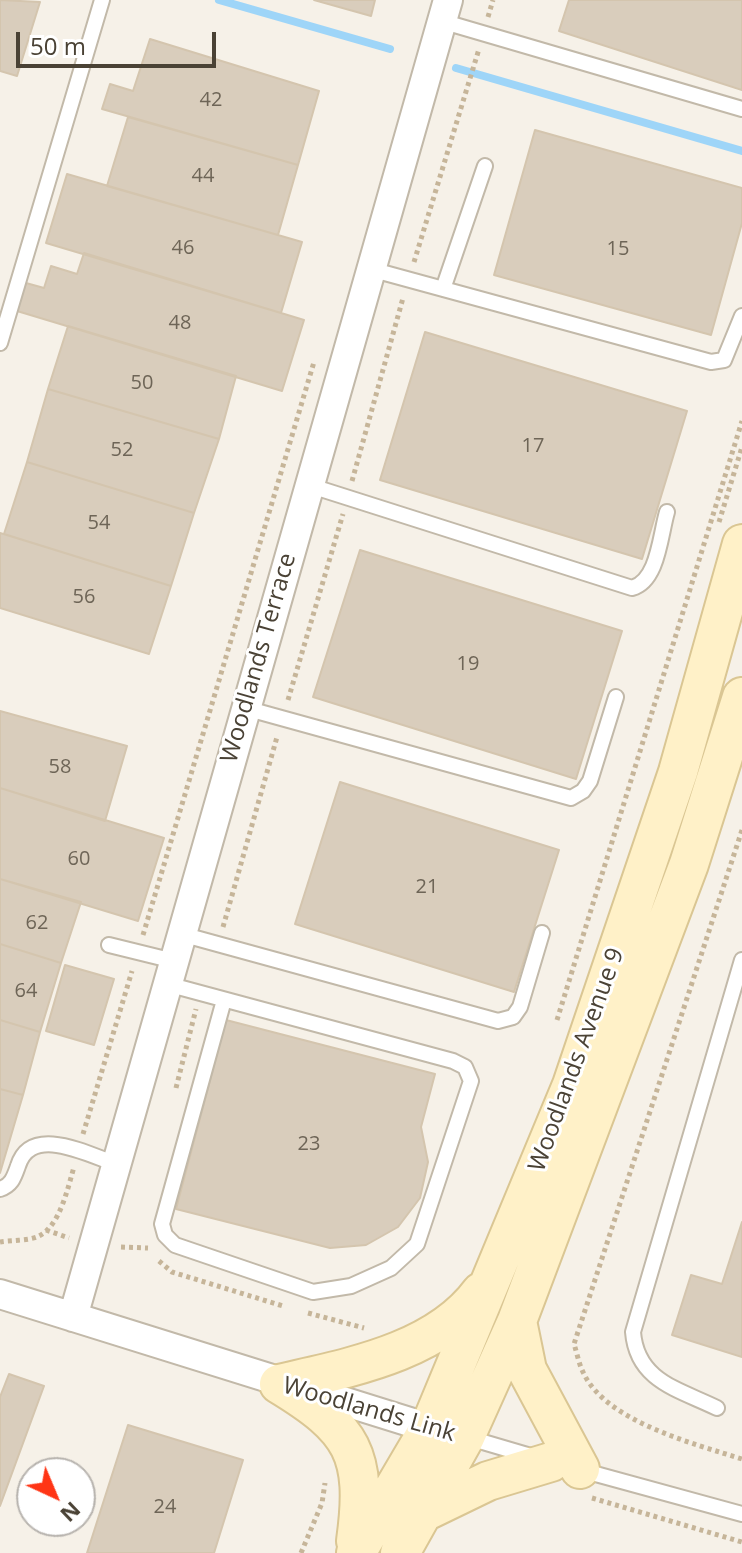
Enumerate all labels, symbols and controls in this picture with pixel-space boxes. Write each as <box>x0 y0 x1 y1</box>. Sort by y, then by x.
scale bar <box>20 16 220 66</box>
text: 50 m <box>30 29 86 62</box>
house number: 42 <box>200 88 222 112</box>
house number: 44 <box>192 164 214 188</box>
house number: 46 <box>172 236 194 260</box>
house number: 15 <box>607 237 629 261</box>
house number: 48 <box>169 311 191 335</box>
house number: 50 <box>131 371 153 395</box>
house number: 17 <box>522 434 544 458</box>
house number: 52 <box>111 438 133 462</box>
house number: 54 <box>88 511 110 535</box>
street label: Woodlands Terrace <box>215 550 303 766</box>
house number: 56 <box>73 585 95 609</box>
house number: 19 <box>457 652 479 676</box>
house number: 58 <box>49 755 71 779</box>
house number: 60 <box>68 847 90 871</box>
house number: 21 <box>416 875 438 899</box>
house number: 62 <box>26 911 48 935</box>
street label: Woodlands Avenue 9 <box>523 944 631 1176</box>
house number: 64 <box>15 979 37 1003</box>
house number: 23 <box>298 1132 320 1156</box>
street label: Woodlands Link <box>279 1372 459 1448</box>
north arrow <box>16 1457 96 1537</box>
house number: 24 <box>154 1495 176 1519</box>
text: N <box>54 1496 88 1530</box>

